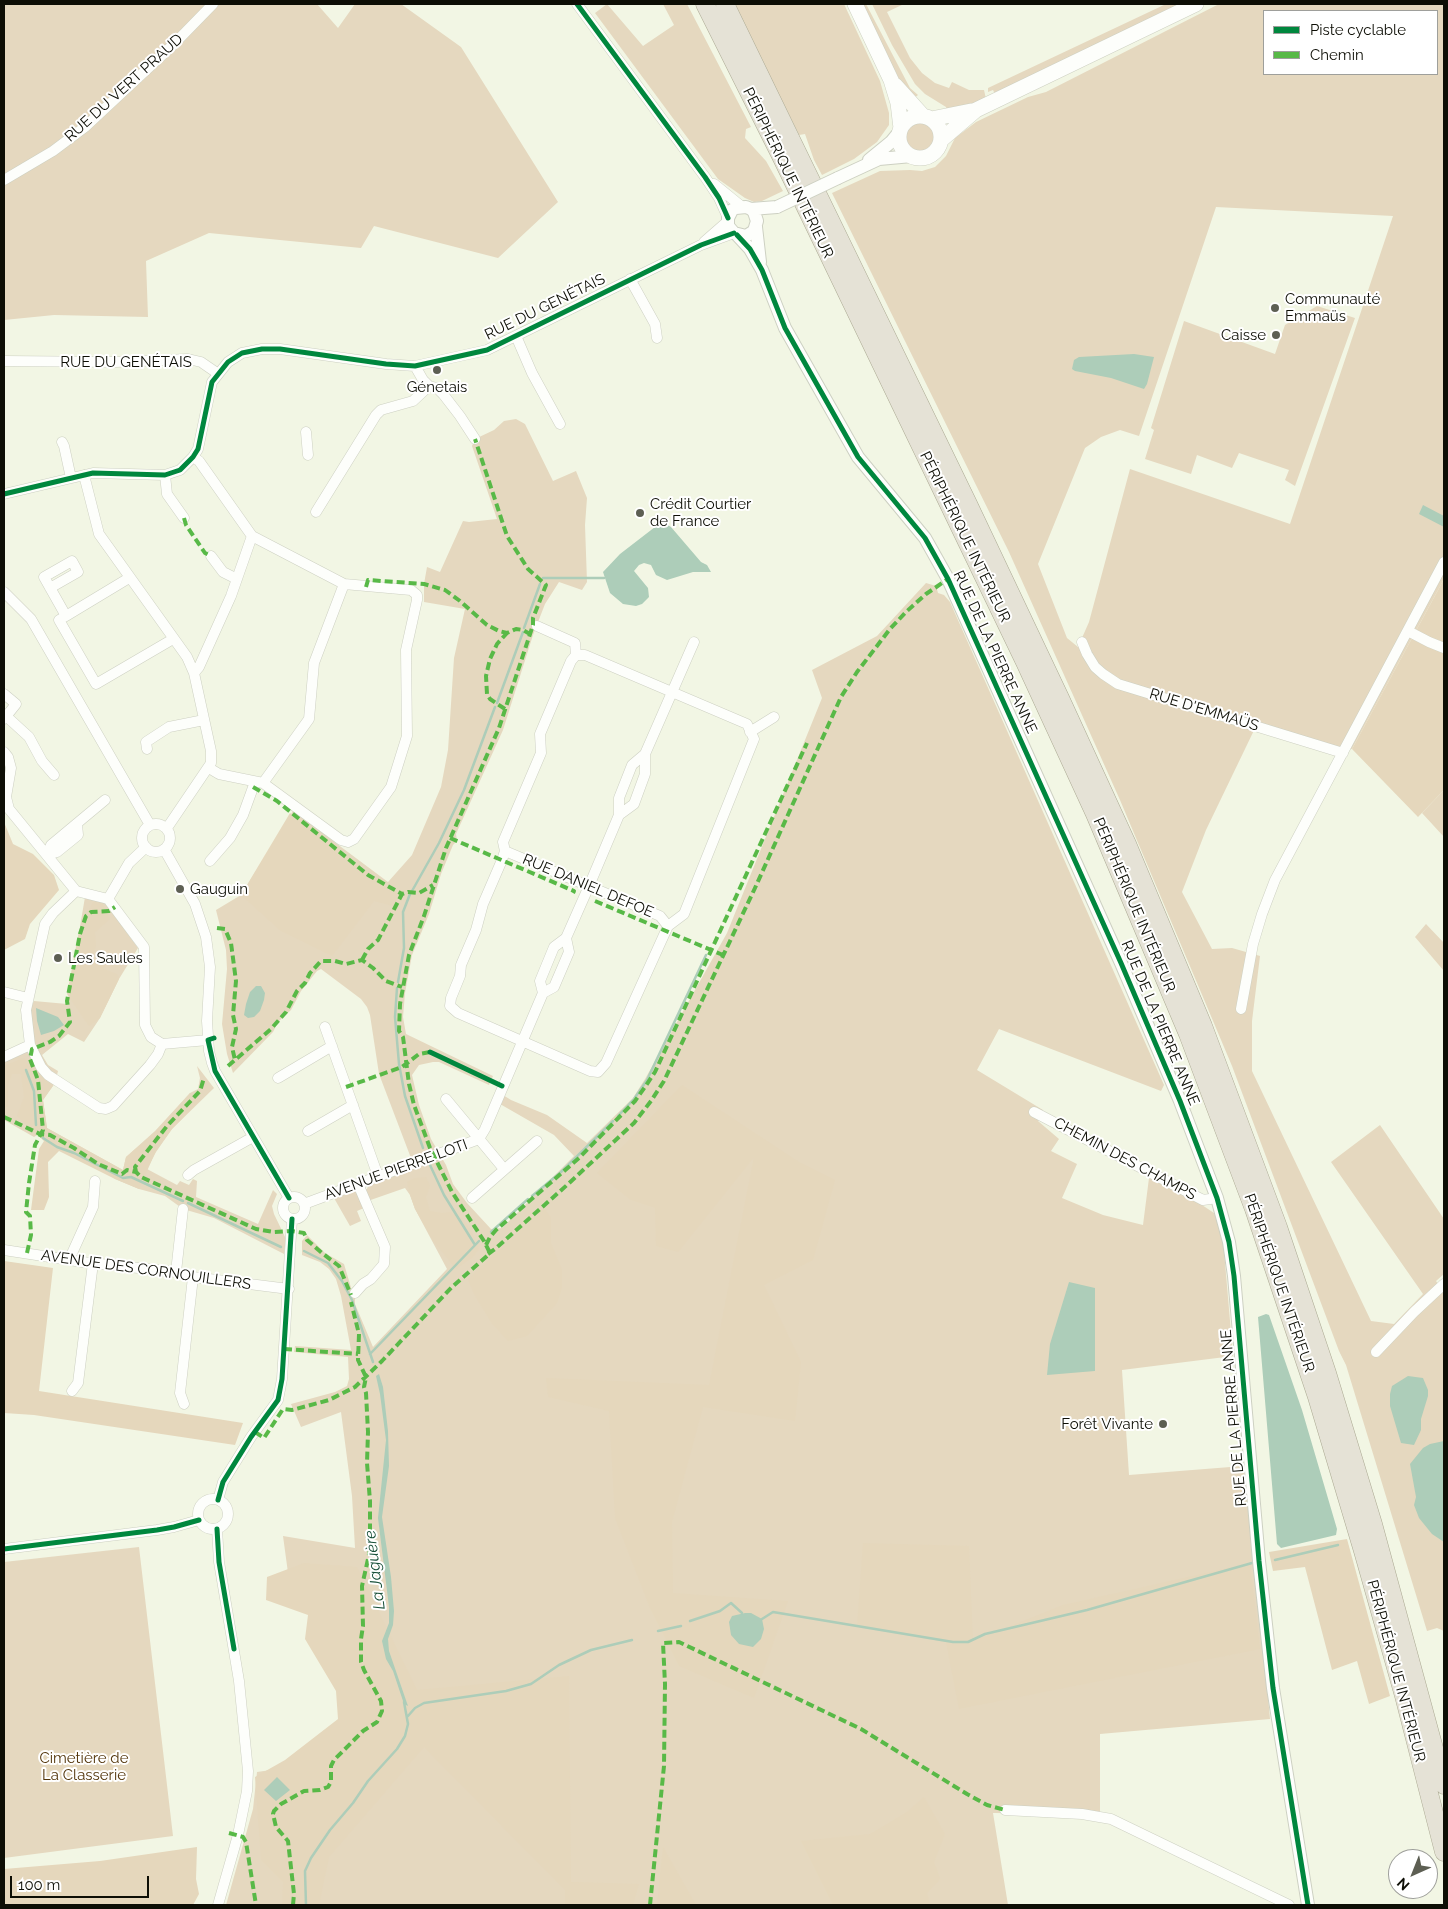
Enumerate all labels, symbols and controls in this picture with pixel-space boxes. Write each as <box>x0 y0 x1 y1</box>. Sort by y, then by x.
legend <box>1263 10 1438 75</box>
text: Piste cyclable <box>1310 21 1406 39</box>
street label: RUE DU VERT PRAUD <box>61 30 187 146</box>
text: Chemin <box>1310 46 1364 64</box>
street label: PÉRIPHÉRIQUE INTÉRIEUR <box>739 85 837 261</box>
street label: RUE DU GENÉTAIS <box>482 270 608 344</box>
place label: Communauté Emmaüs <box>1285 290 1380 325</box>
marker: Communauté Emmaüs <box>1269 302 1281 314</box>
place label: Caisse <box>1221 326 1266 344</box>
marker: Caisse <box>1270 329 1282 341</box>
street label: RUE DU GENÉTAIS <box>60 353 192 371</box>
marker: Génetais <box>431 364 443 376</box>
place label: Génetais <box>407 378 467 396</box>
street label: PÉRIPHÉRIQUE INTÉRIEUR <box>916 449 1014 625</box>
place label: Crédit Courtier de France <box>650 495 751 530</box>
marker: Crédit Courtier de France <box>634 507 646 519</box>
street label: RUE DE LA PIERRE ANNE <box>949 568 1041 736</box>
street label: RUE D'EMMAÜS <box>1147 685 1261 735</box>
street label: PÉRIPHÉRIQUE INTÉRIEUR <box>1089 815 1179 995</box>
street label: RUE DANIEL DEFOE <box>520 850 656 922</box>
place label: Gauguin <box>190 880 248 898</box>
marker: Gauguin <box>174 883 186 895</box>
street label: RUE DE LA PIERRE ANNE <box>1117 938 1203 1108</box>
place label: Les Saules <box>68 949 143 967</box>
marker: Les Saules <box>52 952 64 964</box>
street label: CHEMIN DES CHAMPS <box>1051 1114 1199 1204</box>
street label: AVENUE PIERRE LOTI <box>322 1136 470 1204</box>
street label: PÉRIPHÉRIQUE INTÉRIEUR <box>1240 1191 1318 1375</box>
street label: AVENUE DES CORNOUILLERS <box>40 1246 252 1294</box>
street label: RUE DE LA PIERRE ANNE <box>1217 1329 1251 1507</box>
place label: Forêt Vivante <box>1061 1415 1153 1433</box>
marker: Forêt Vivante <box>1157 1418 1169 1430</box>
water label: La Jaguère <box>361 1529 389 1611</box>
street label: PÉRIPHÉRIQUE INTÉRIEUR <box>1363 1578 1429 1764</box>
park label: Cimetière de La Classerie <box>40 1749 128 1784</box>
north arrow <box>1388 1849 1438 1899</box>
scale bar <box>12 1866 151 1898</box>
text: N <box>1394 1875 1413 1894</box>
text: 100 m <box>18 1876 60 1894</box>

